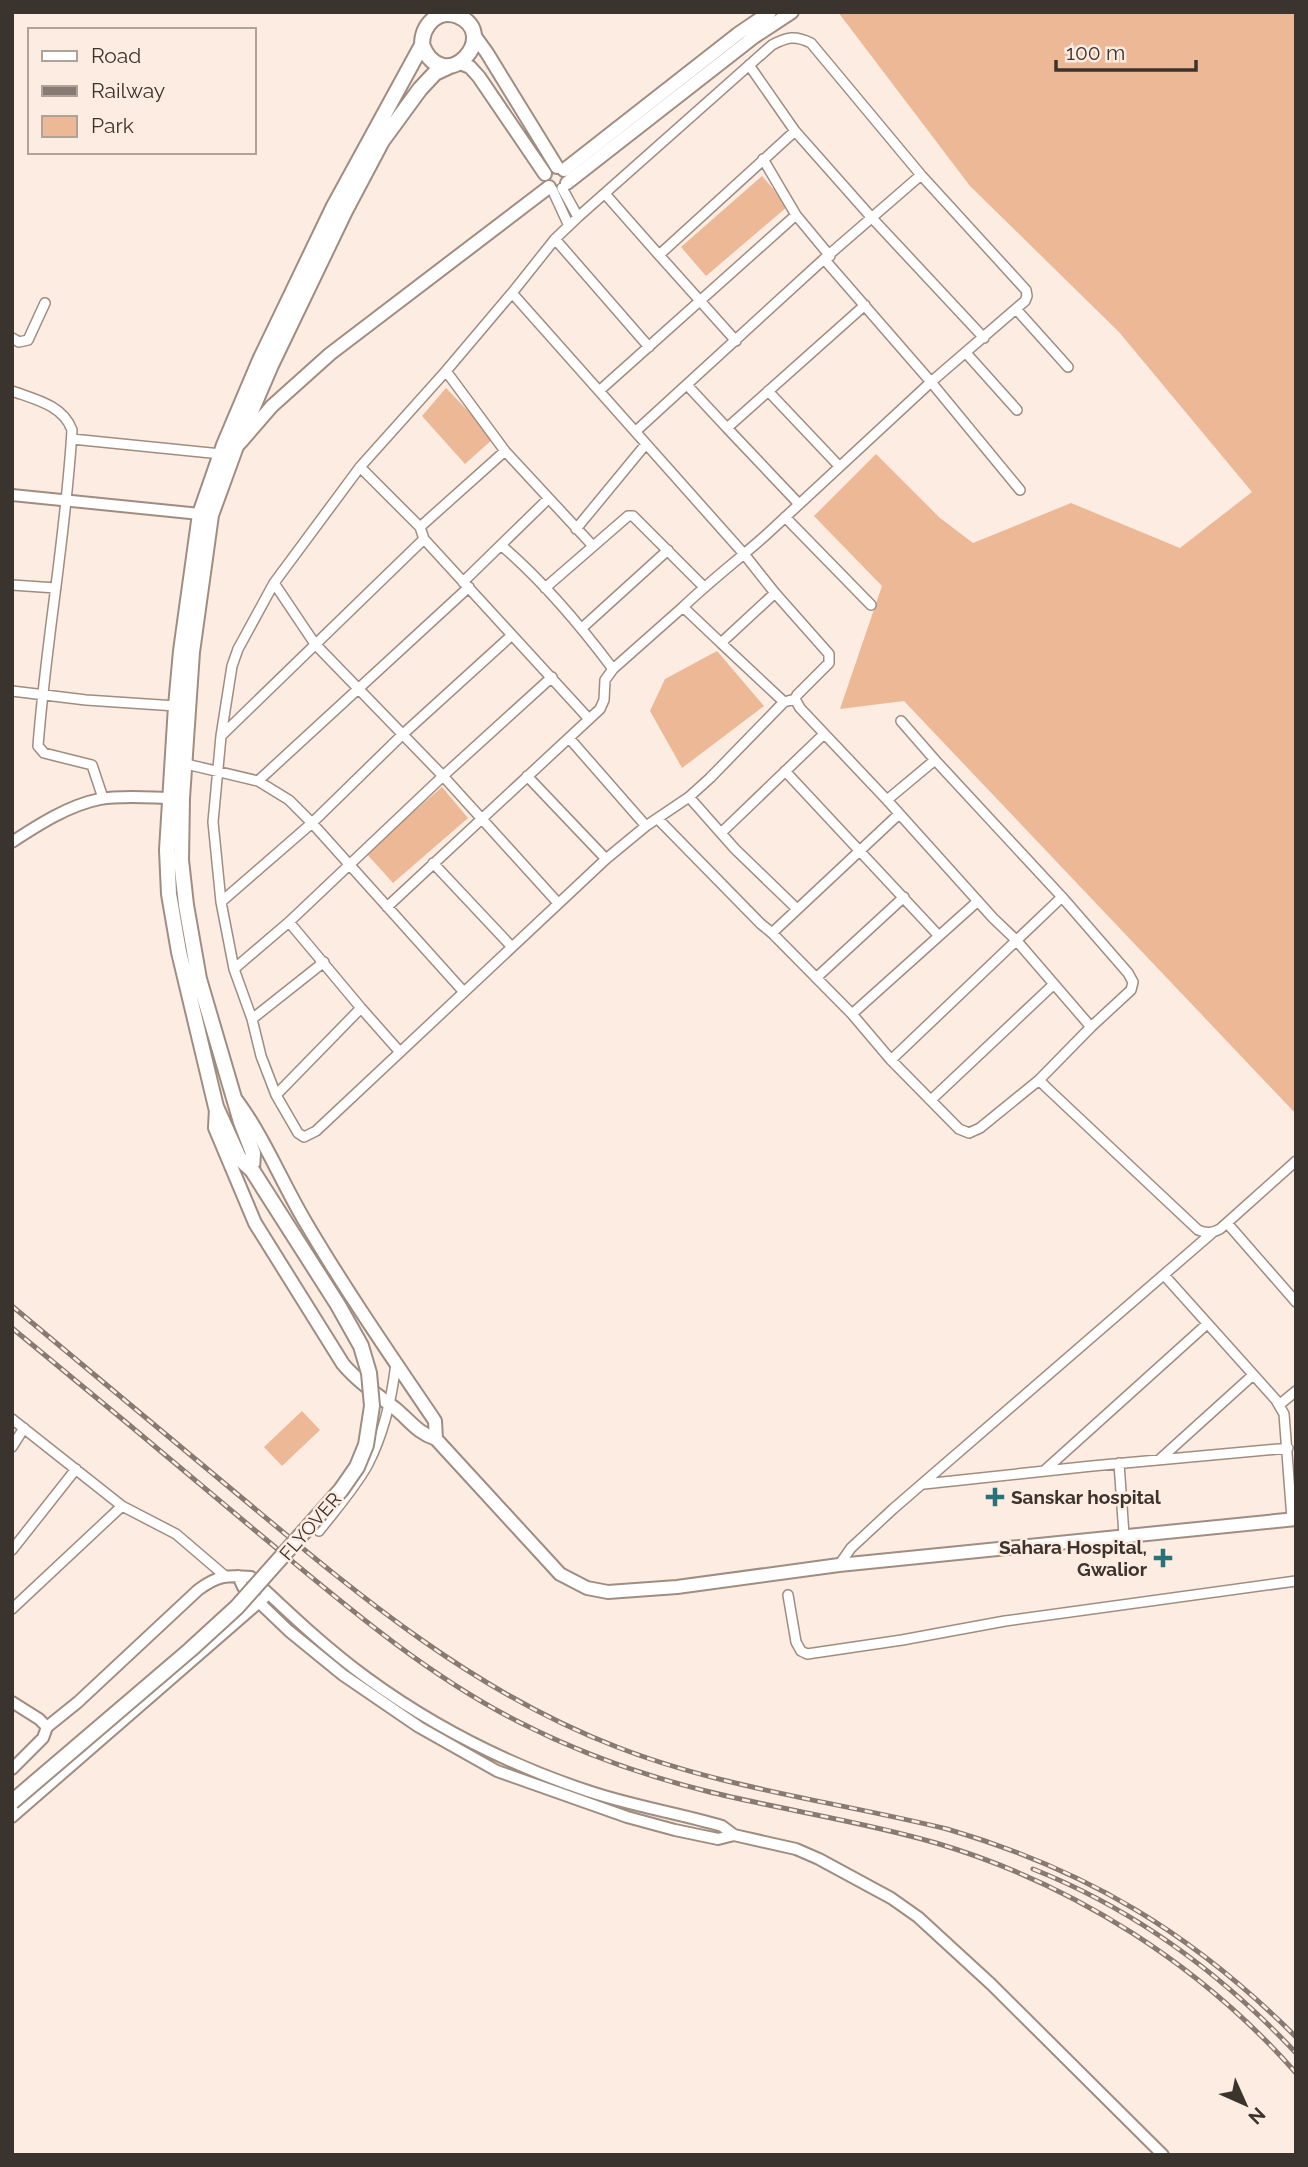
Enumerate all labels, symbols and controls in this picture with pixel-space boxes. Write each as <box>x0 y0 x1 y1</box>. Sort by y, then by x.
legend <box>28 28 256 154</box>
scale bar <box>1056 28 1196 72</box>
text: 100 m <box>1066 40 1125 65</box>
text: Road <box>91 43 141 68</box>
text: Railway <box>91 78 165 103</box>
text: Park <box>91 113 134 138</box>
place label: Sanskar hospital <box>1011 1486 1162 1508</box>
marker: Sanskar hospital <box>985 1487 1005 1507</box>
street label: FLYOVER <box>275 1488 345 1564</box>
place label: Sahara Hospital, Gwalior <box>999 1536 1148 1580</box>
marker: Sahara Hospital, Gwalior <box>1153 1548 1173 1568</box>
north arrow <box>1210 2069 1280 2139</box>
text: N <box>1244 2103 1270 2129</box>

